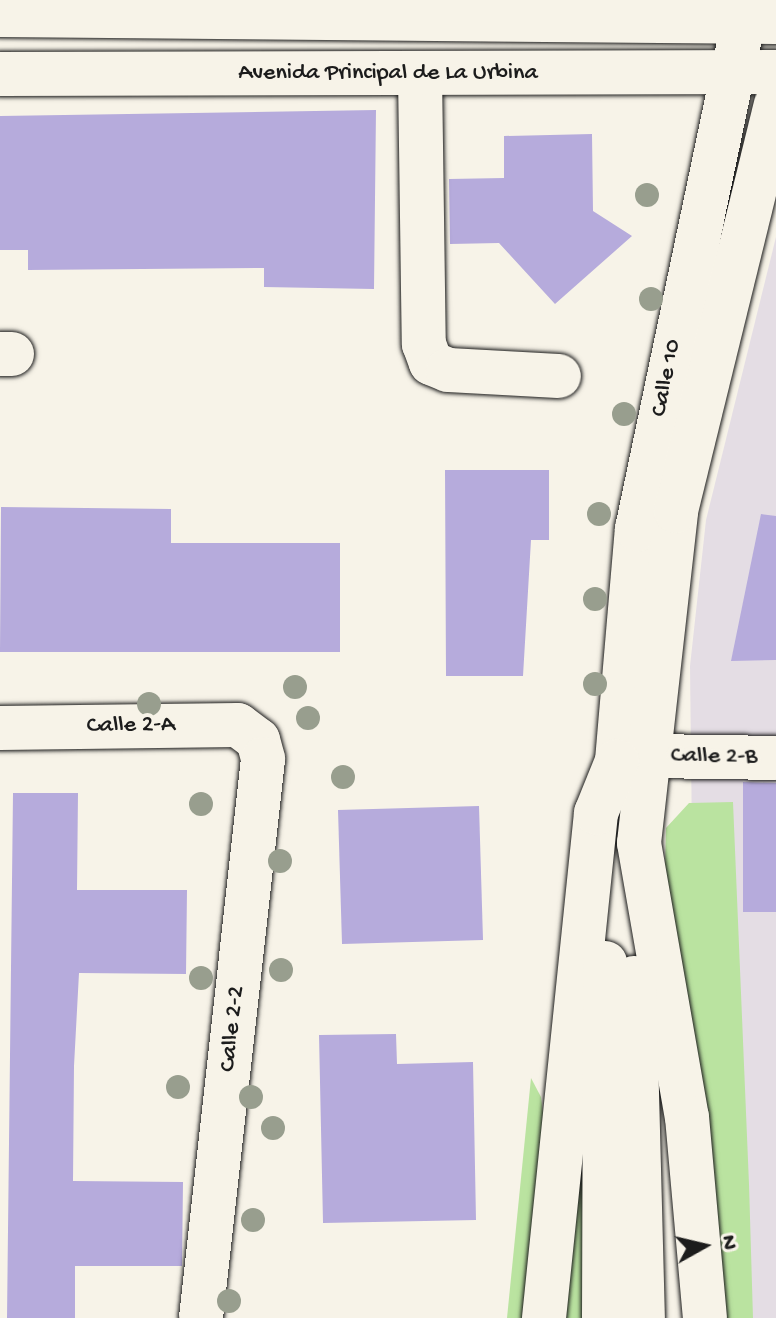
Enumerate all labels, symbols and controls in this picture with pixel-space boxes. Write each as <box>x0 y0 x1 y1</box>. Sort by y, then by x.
street label: Avenida Principal de La Urbina <box>238 60 538 88</box>
street label: Calle 10 <box>645 337 689 419</box>
street label: Calle 2-A <box>87 711 175 741</box>
street label: Calle 2-B <box>670 742 758 772</box>
street label: Calle 2-2 <box>214 985 252 1073</box>
north arrow <box>664 1206 744 1286</box>
text: N <box>714 1234 742 1252</box>

